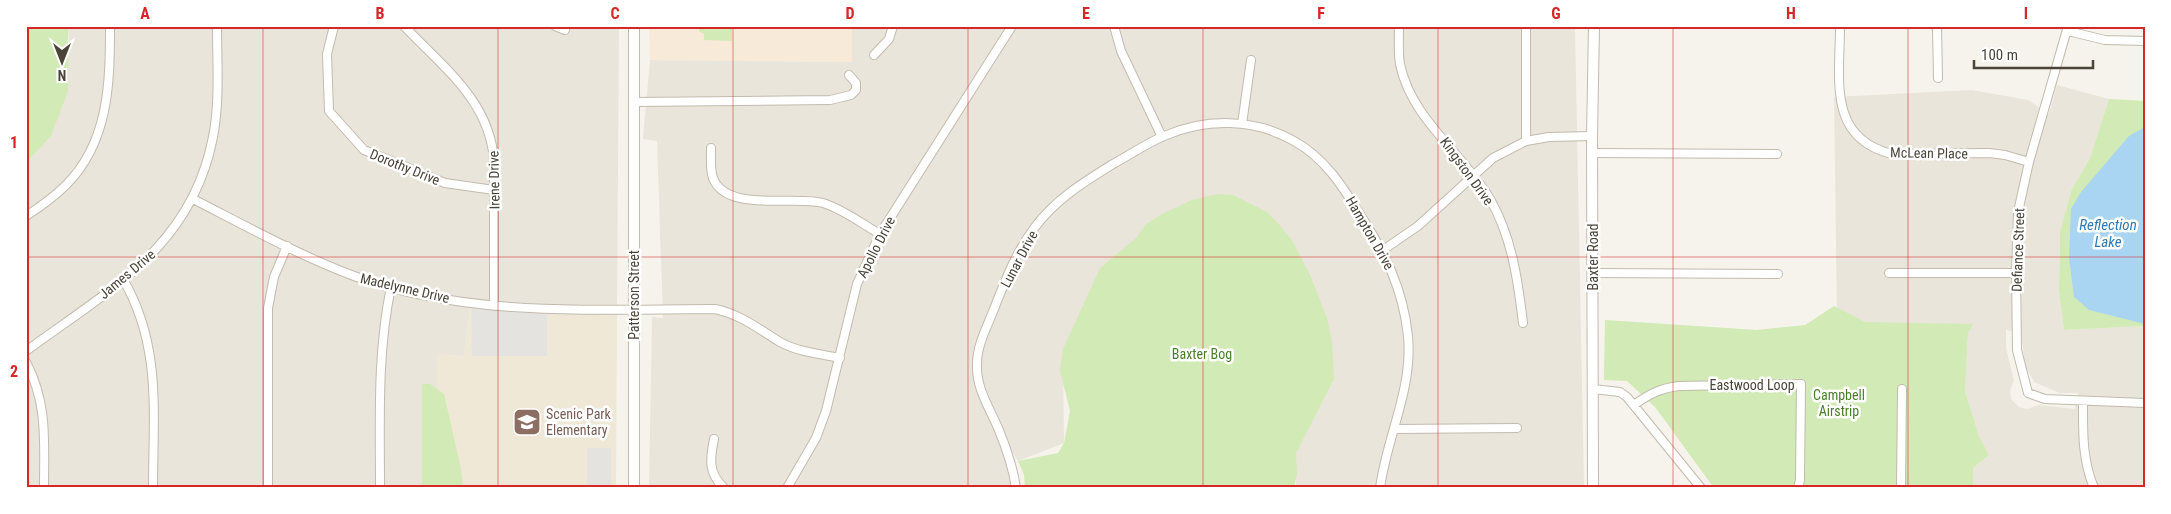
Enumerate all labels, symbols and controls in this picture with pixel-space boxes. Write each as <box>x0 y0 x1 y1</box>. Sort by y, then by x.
text: A <box>140 4 150 23</box>
text: B <box>376 4 385 23</box>
text: C <box>610 4 620 23</box>
text: D <box>845 4 855 23</box>
text: E <box>1082 4 1090 23</box>
text: F <box>1317 4 1325 23</box>
text: G <box>1551 4 1561 23</box>
text: H <box>1786 4 1796 23</box>
text: I <box>2024 4 2028 23</box>
north arrow <box>38 38 88 88</box>
scale bar <box>1974 38 2092 70</box>
text: 100 m <box>1981 46 2018 64</box>
text: N <box>58 67 66 83</box>
text: 1 <box>10 133 18 152</box>
street label: Kingston Drive <box>1437 134 1497 208</box>
street label: McLean Place <box>1890 144 1968 162</box>
street label: Dorothy Drive <box>368 146 443 188</box>
street label: Irene Drive <box>485 150 503 209</box>
street label: Hampton Drive <box>1343 194 1398 273</box>
street label: Defiance Street <box>2009 208 2027 292</box>
street label: Apollo Drive <box>854 213 898 280</box>
water label: Reflection Lake <box>2079 216 2137 251</box>
street label: Baxter Road <box>1585 224 1601 290</box>
street label: Lunar Drive <box>997 227 1041 290</box>
street label: James Drive <box>96 246 159 302</box>
street label: Patterson Street <box>626 250 642 340</box>
street label: Madelynne Drive <box>359 270 452 306</box>
park label: Baxter Bog <box>1172 346 1232 362</box>
text: 2 <box>10 362 18 381</box>
street label: Eastwood Loop <box>1709 377 1795 393</box>
park label: Campbell Airstrip <box>1813 387 1865 419</box>
place label: Scenic Park Elementary <box>546 406 612 438</box>
school or university icon: Scenic Park Elementary <box>512 407 542 437</box>

